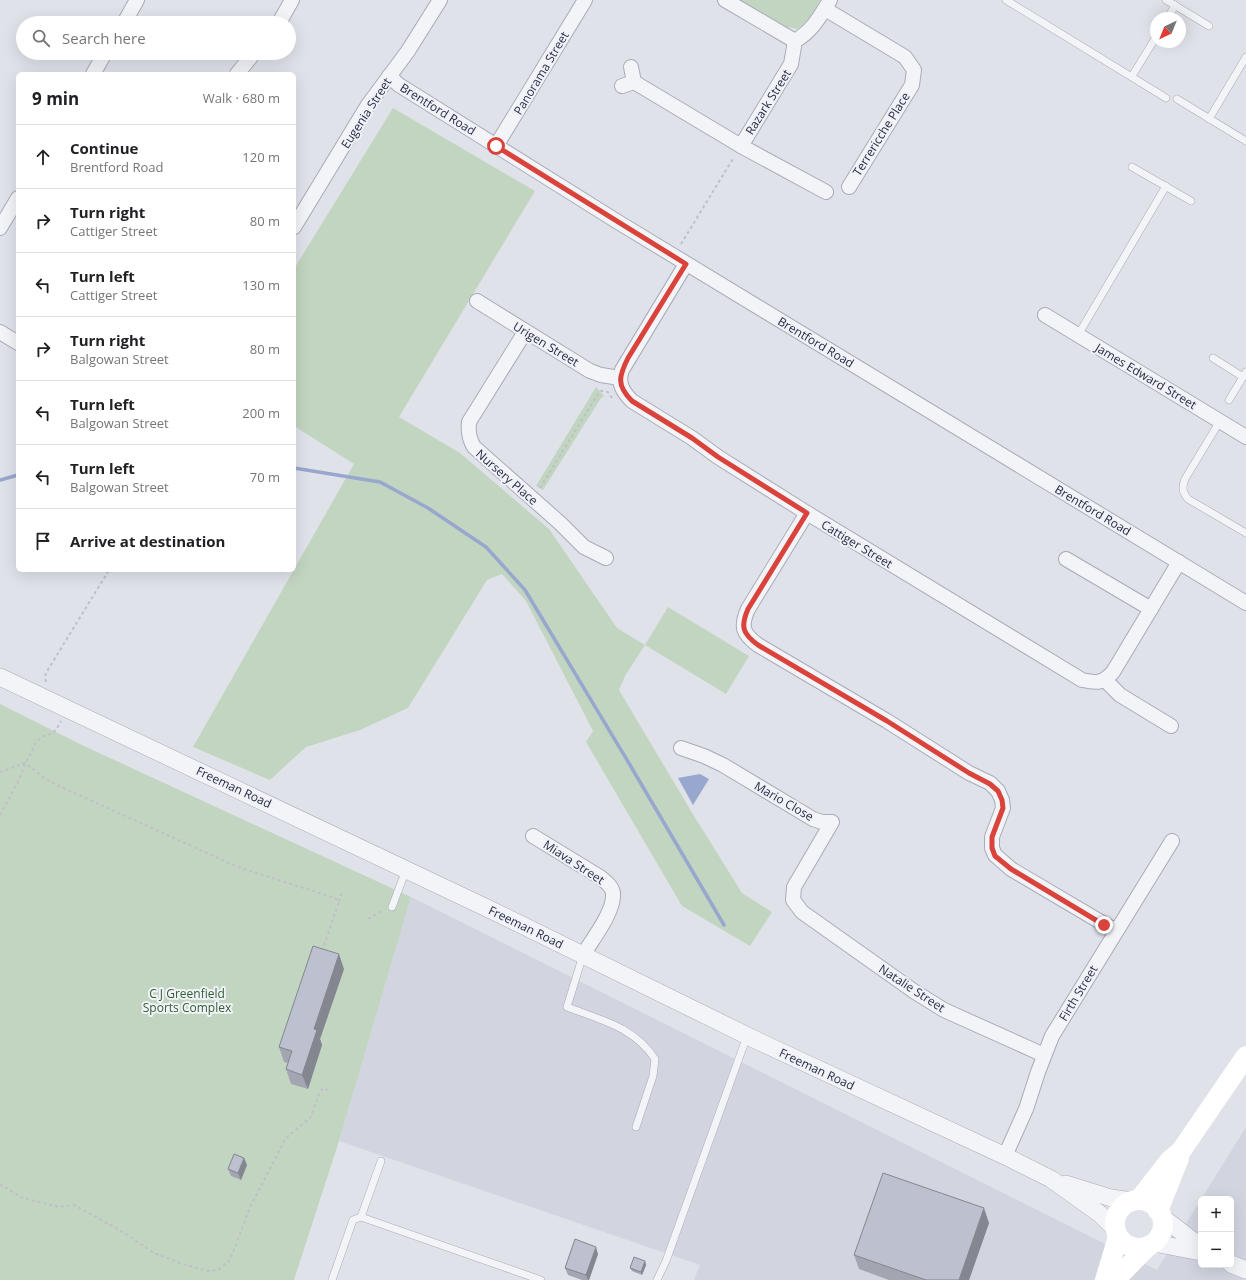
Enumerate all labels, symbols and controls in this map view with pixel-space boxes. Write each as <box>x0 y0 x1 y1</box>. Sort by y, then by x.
north arrow <box>1150 12 1186 48</box>
search box <box>16 16 296 60</box>
icon: search <box>30 27 52 49</box>
text: Search here <box>62 28 146 48</box>
street label: Panorama Street <box>509 28 573 118</box>
street label: Razark Street <box>741 66 795 138</box>
street label: Eugenia Street <box>337 74 395 152</box>
street label: Brentford Road <box>397 79 479 139</box>
text: 9 min <box>32 87 79 110</box>
text: Walk · 680 m <box>203 89 280 107</box>
street label: Terrericche Place <box>848 89 914 179</box>
route start <box>487 137 505 155</box>
text: Continue <box>70 138 138 158</box>
icon: ahead <box>32 146 54 168</box>
text: 120 m <box>242 148 280 166</box>
text: Brentford Road <box>70 158 163 176</box>
text: Turn right <box>70 202 145 222</box>
icon: right <box>32 210 54 232</box>
text: 80 m <box>250 212 280 230</box>
text: Cattiger Street <box>70 222 157 240</box>
text: Turn left <box>70 266 135 286</box>
icon: left <box>32 274 54 296</box>
text: 130 m <box>242 276 280 294</box>
text: Cattiger Street <box>70 286 157 304</box>
street label: Brentford Road <box>775 312 857 372</box>
street label: Urigen Street <box>510 318 582 370</box>
text: Turn right <box>70 330 145 350</box>
icon: right <box>32 338 54 360</box>
street label: James Edward Street <box>1091 338 1200 413</box>
text: 80 m <box>250 340 280 358</box>
text: Balgowan Street <box>70 350 169 368</box>
text: Turn left <box>70 394 135 414</box>
icon: left <box>32 402 54 424</box>
text: 200 m <box>242 404 280 422</box>
text: Balgowan Street <box>70 414 169 432</box>
street label: Nursery Place <box>472 445 542 509</box>
text: Turn left <box>70 458 135 478</box>
icon: left <box>32 466 54 488</box>
text: 70 m <box>250 468 280 486</box>
text: Balgowan Street <box>70 478 169 496</box>
street label: Brentford Road <box>1052 480 1134 540</box>
street label: Cattiger Street <box>818 516 896 572</box>
icon: arrive <box>32 530 54 552</box>
text: Arrive at destination <box>70 531 225 551</box>
street label: Freeman Road <box>193 762 275 812</box>
street label: Mario Close <box>751 777 817 825</box>
street label: Miava Street <box>540 836 608 888</box>
street label: Freeman Road <box>486 902 566 952</box>
route end <box>1095 916 1113 934</box>
street label: Natalie Street <box>875 960 949 1016</box>
street label: Firth Street <box>1055 962 1101 1024</box>
park label: C J Greenfield Sports Complex <box>143 985 232 1016</box>
street label: Freeman Road <box>776 1044 858 1094</box>
map controls <box>1198 1196 1234 1268</box>
button: + <box>1198 1196 1234 1232</box>
button: − <box>1198 1232 1234 1268</box>

